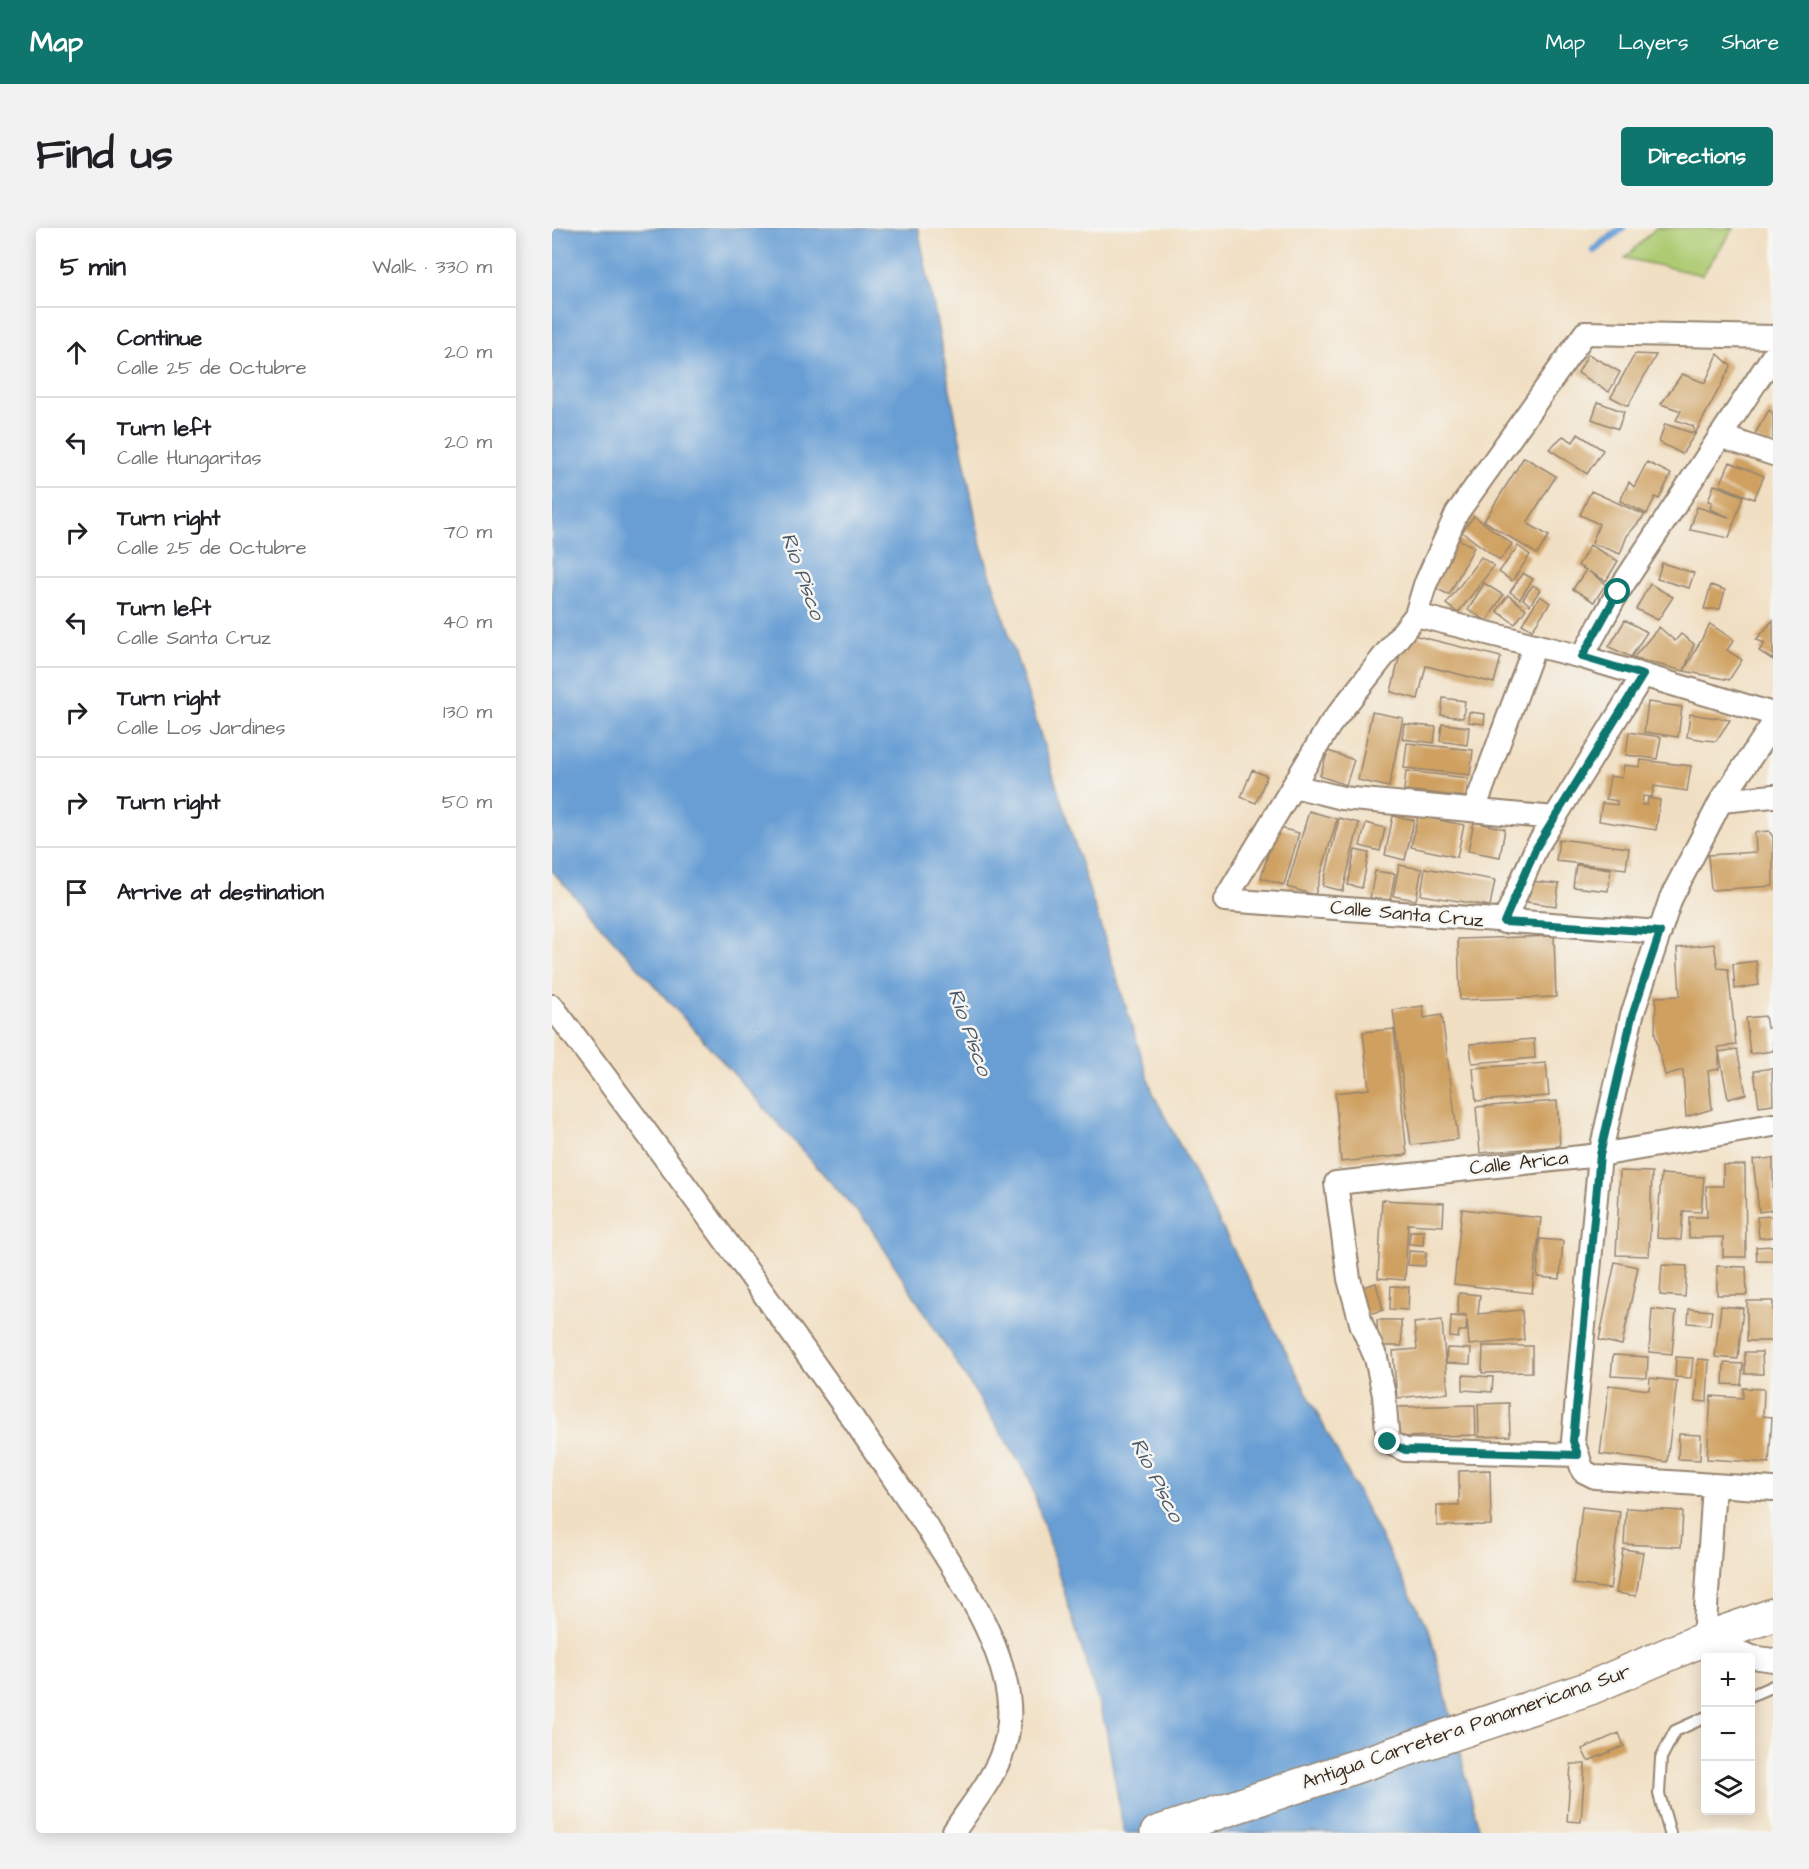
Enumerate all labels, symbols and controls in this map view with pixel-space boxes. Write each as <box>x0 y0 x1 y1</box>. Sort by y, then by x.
text: Map <box>30 23 83 62</box>
text: Map <box>1545 28 1585 57</box>
text: Layers <box>1618 28 1688 57</box>
text: Share <box>1721 28 1779 57</box>
text: Find us <box>36 127 173 185</box>
button: Directions <box>1621 127 1773 186</box>
text: 5 min <box>60 249 126 285</box>
text: Walk · 330 m <box>372 253 492 281</box>
text: Continue <box>117 323 202 354</box>
icon: ahead <box>60 336 93 369</box>
text: 20 m <box>444 338 492 366</box>
text: Calle 25 de Octubre <box>117 354 307 382</box>
text: Turn left <box>117 413 211 444</box>
icon: left <box>60 426 93 459</box>
text: 20 m <box>444 428 492 456</box>
text: Calle Hungaritas <box>117 444 262 472</box>
text: Turn right <box>117 503 220 534</box>
icon: right <box>60 516 93 549</box>
text: 70 m <box>444 518 492 546</box>
water label: Río Pisco <box>774 528 833 626</box>
text: Calle 25 de Octubre <box>117 534 307 562</box>
route start <box>1604 578 1630 604</box>
text: Turn left <box>117 593 211 624</box>
icon: left <box>60 606 93 639</box>
text: 40 m <box>442 608 492 636</box>
text: Calle Santa Cruz <box>117 624 271 652</box>
text: Turn right <box>117 683 220 714</box>
icon: right <box>60 696 93 729</box>
text: 130 m <box>443 698 492 726</box>
text: Calle Los Jardines <box>117 714 286 742</box>
icon: right <box>60 786 93 819</box>
text: Turn right <box>117 787 220 818</box>
text: 50 m <box>442 788 492 816</box>
icon: arrive <box>60 876 93 909</box>
text: Arrive at destination <box>117 877 324 908</box>
street label: Calle Santa Cruz <box>1329 893 1485 935</box>
water label: Río Pisco <box>941 984 1000 1082</box>
street label: Calle Arica <box>1468 1144 1570 1182</box>
route end <box>1374 1428 1400 1454</box>
water label: Río Pisco <box>1124 1433 1191 1529</box>
map controls <box>1701 1653 1755 1815</box>
button: + <box>1701 1653 1755 1707</box>
street label: Antigua Carretera Panamericana Sur <box>1298 1657 1635 1798</box>
button: − <box>1701 1707 1755 1761</box>
button: layers <box>1701 1761 1755 1815</box>

